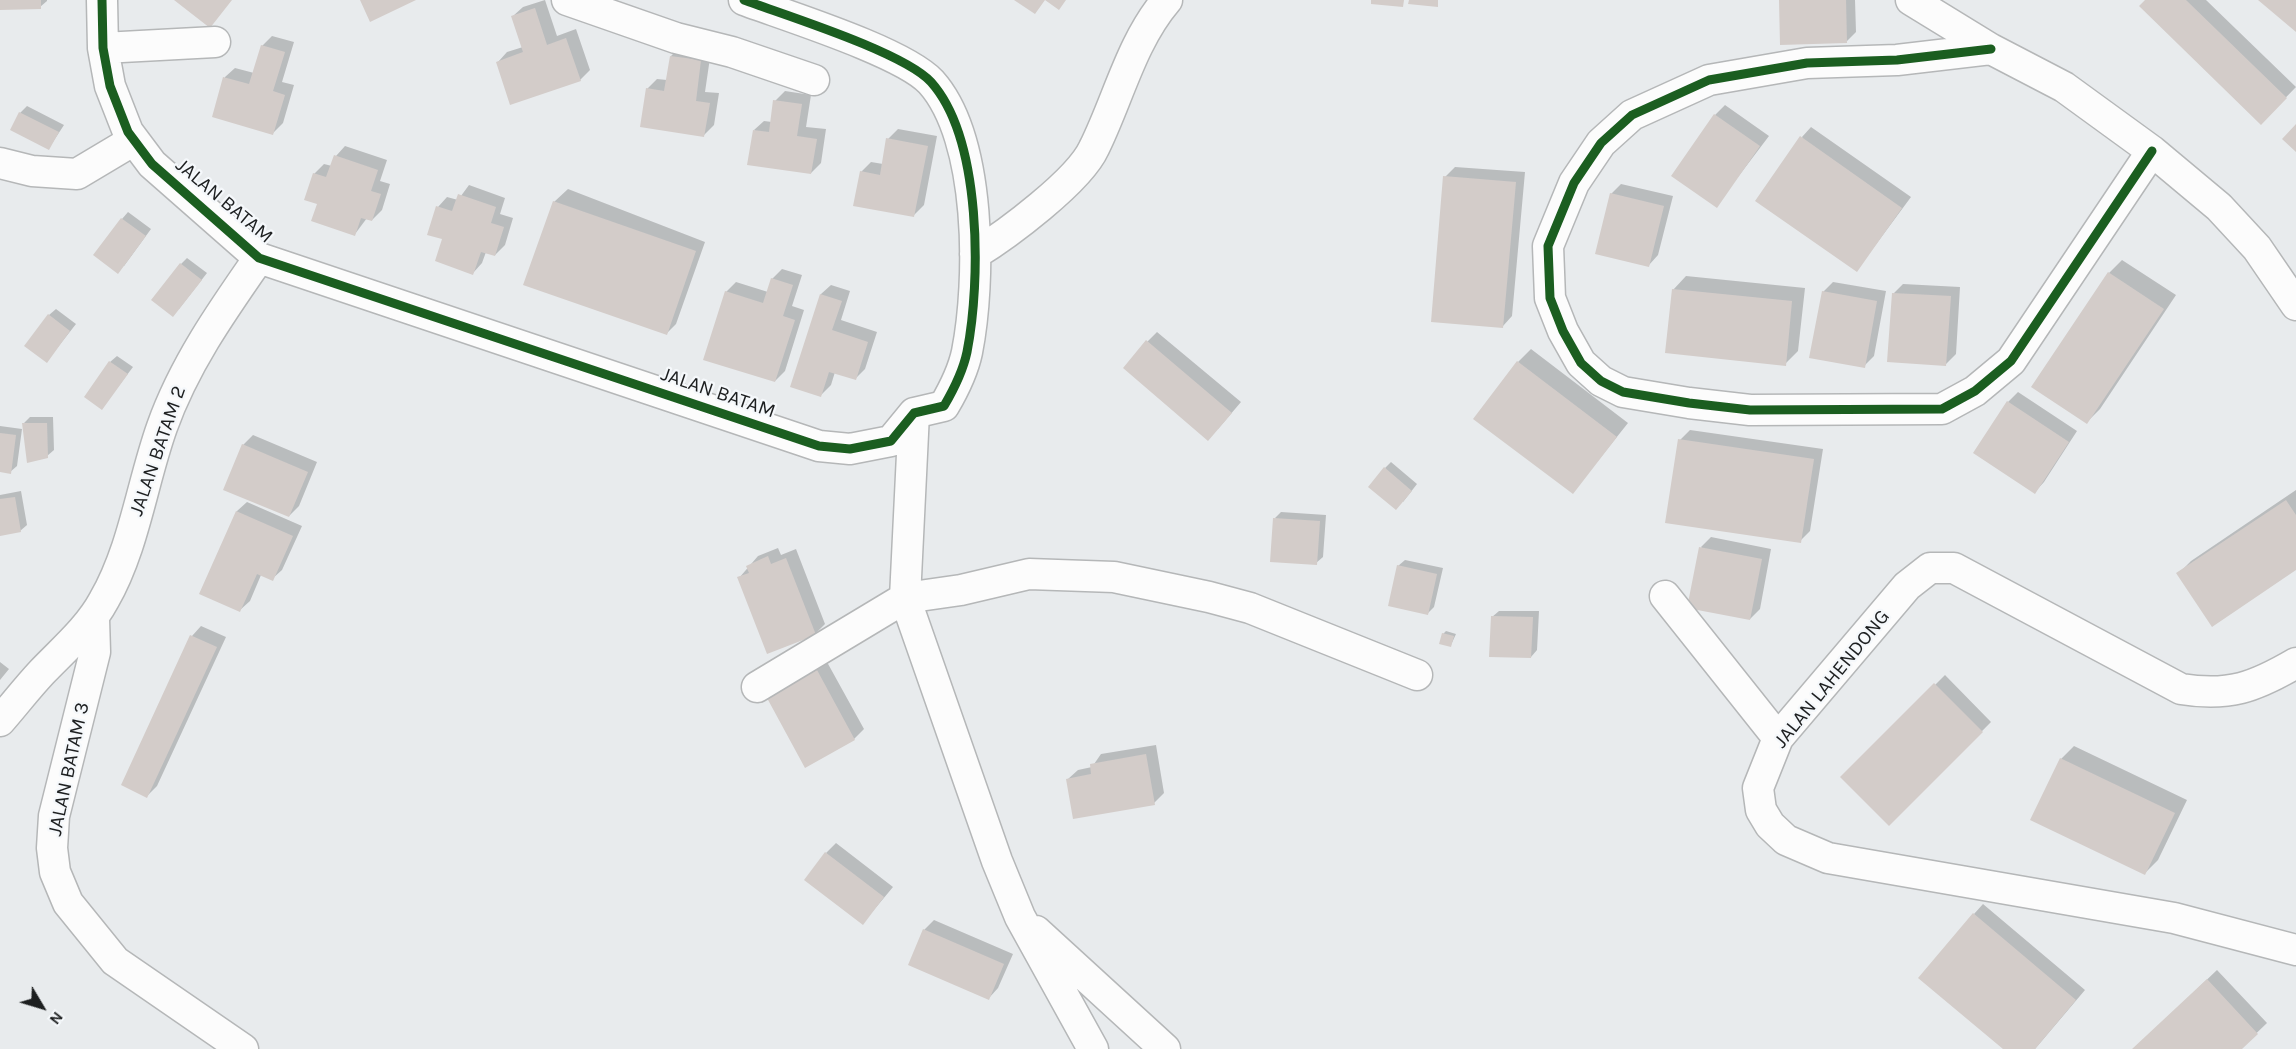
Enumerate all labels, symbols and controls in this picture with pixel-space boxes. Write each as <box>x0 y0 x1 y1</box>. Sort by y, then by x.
street label: JALAN BATAM <box>170 153 278 249</box>
street label: JALAN BATAM <box>658 362 778 424</box>
street label: JALAN BATAM 2 <box>125 383 191 519</box>
street label: JALAN LAHENDONG <box>1769 605 1895 753</box>
street label: JALAN BATAM 3 <box>43 700 95 838</box>
north arrow <box>12 977 72 1037</box>
text: N <box>46 1008 68 1029</box>

